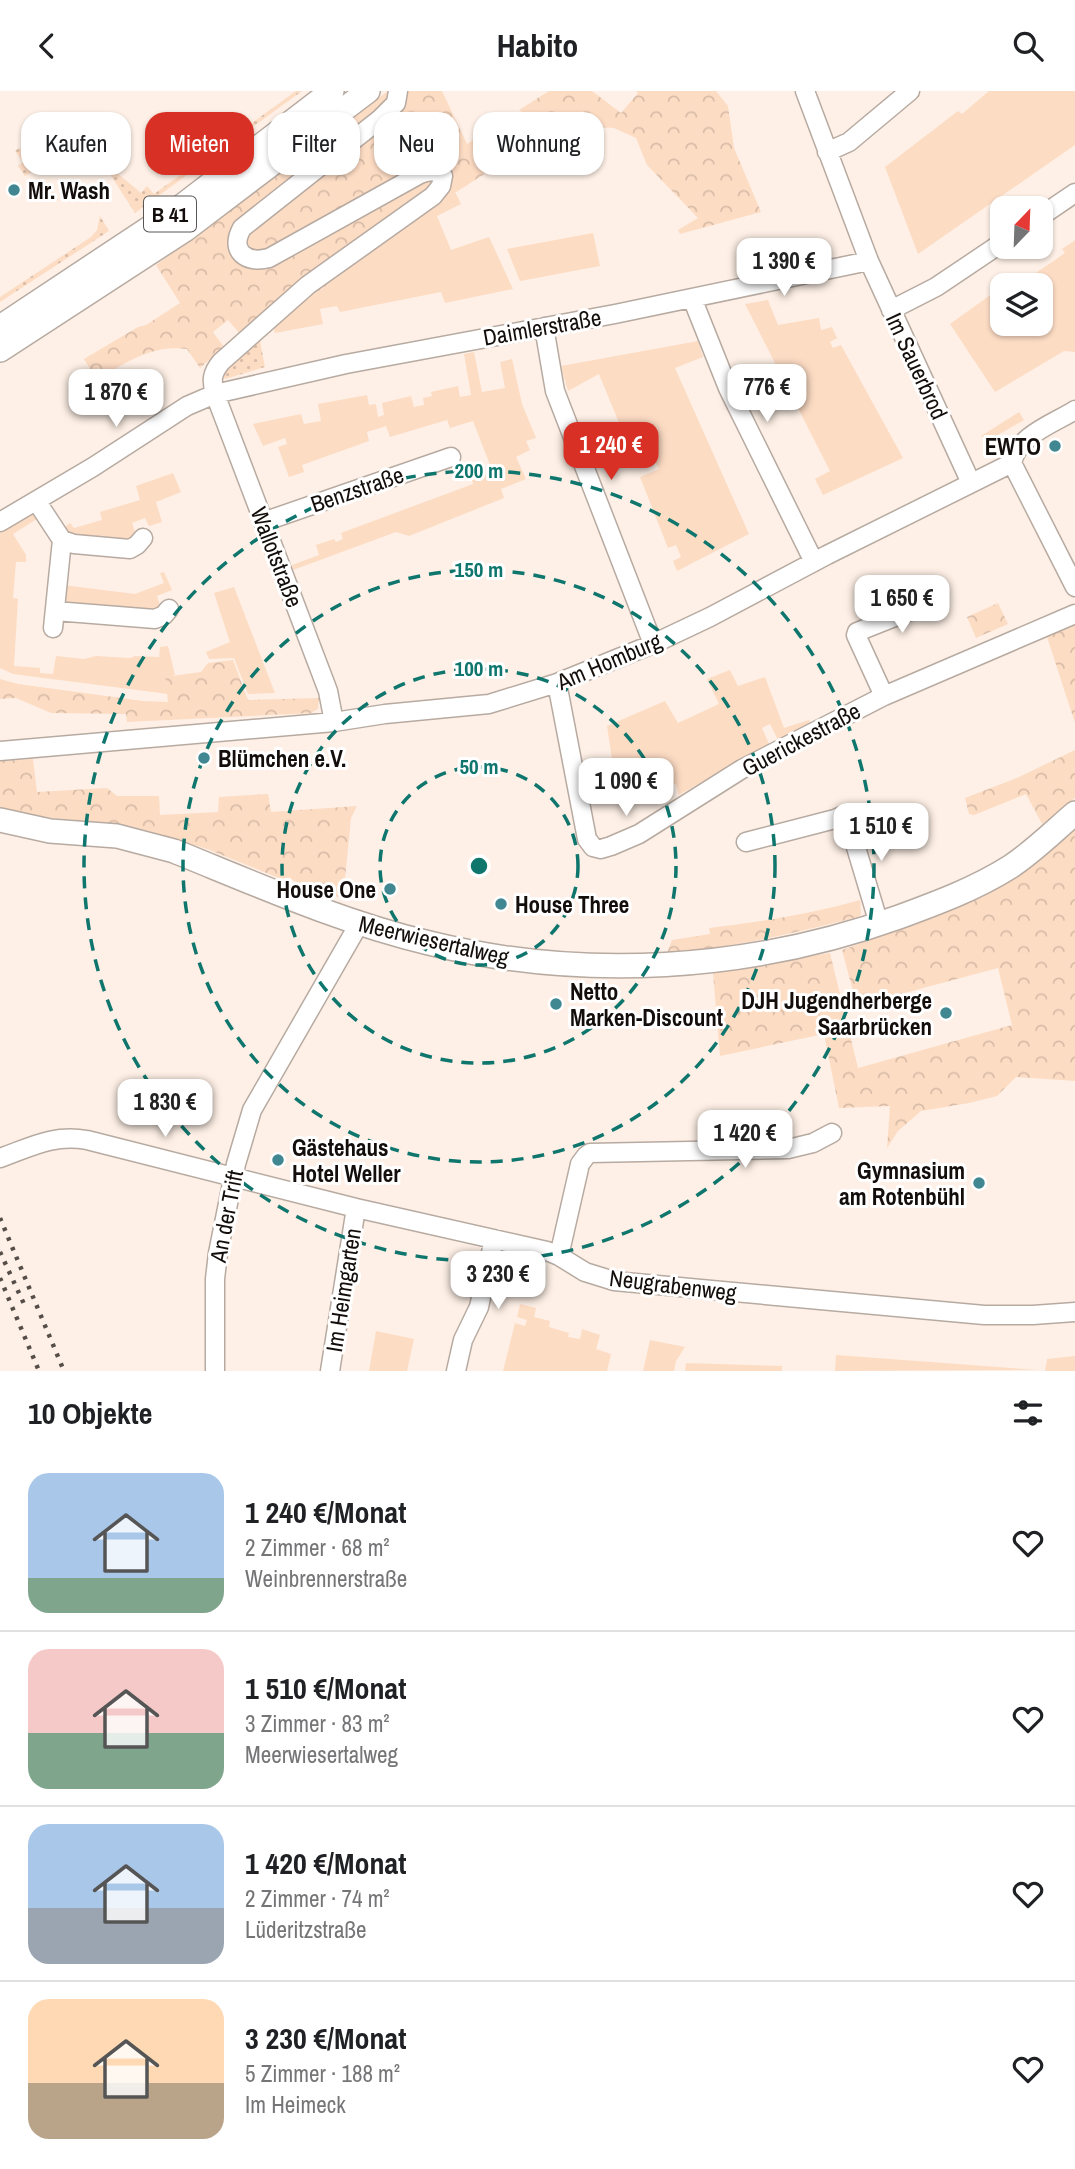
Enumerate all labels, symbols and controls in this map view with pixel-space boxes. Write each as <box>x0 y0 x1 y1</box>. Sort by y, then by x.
text: Habito <box>497 24 578 67</box>
icon: back <box>28 27 66 65</box>
icon: search <box>1009 27 1047 65</box>
chip: Kaufen <box>21 112 131 175</box>
chip: Mieten <box>145 112 254 175</box>
chip: Filter <box>268 112 360 175</box>
chip: Neu <box>374 112 459 175</box>
chip: Wohnung <box>473 112 604 175</box>
place label: Mr. Wash <box>28 175 110 206</box>
marker: Mr. Wash <box>6 182 22 198</box>
north arrow <box>990 196 1054 259</box>
map controls <box>990 196 1053 336</box>
road number: B 41 <box>144 197 196 231</box>
pin: 1 390 € <box>719 239 849 298</box>
text: 1 390 € <box>753 245 815 276</box>
button: layers <box>990 273 1053 336</box>
street label: Daimlerstraße <box>480 301 604 353</box>
street label: Im Sauerbrod <box>879 308 955 424</box>
pin: 776 € <box>718 365 816 424</box>
pin: 1 870 € <box>51 369 181 429</box>
text: 776 € <box>743 371 791 402</box>
text: 1 870 € <box>85 376 147 407</box>
pin: 1 240 € <box>546 423 676 482</box>
text: 1 240 € <box>580 429 642 460</box>
place label: EWTO <box>985 431 1041 462</box>
marker: EWTO <box>1047 438 1063 454</box>
text: 200 m <box>455 456 503 485</box>
street label: Benzstraße <box>306 459 408 519</box>
street label: Wallotstraße <box>244 502 310 612</box>
text: 150 m <box>455 555 503 584</box>
pin: 1 650 € <box>837 575 967 635</box>
text: 1 650 € <box>871 582 933 613</box>
street label: Am Homburg <box>551 625 667 697</box>
text: 100 m <box>455 654 503 683</box>
street label: Guerickestraße <box>736 695 866 783</box>
place label: Blümchen e.V. <box>218 743 346 774</box>
marker: Blümchen e.V. <box>196 750 212 766</box>
text: 50 m <box>459 752 499 781</box>
pin: 1 090 € <box>561 759 691 818</box>
text: 1 090 € <box>595 765 657 796</box>
pin: 1 510 € <box>816 803 946 863</box>
text: 1 510 € <box>850 810 912 841</box>
centre of rings <box>467 854 491 878</box>
place label: House One <box>276 874 376 905</box>
marker: House One <box>382 881 398 897</box>
place label: House Three <box>515 889 629 920</box>
marker: House Three <box>493 896 509 912</box>
street label: Meerwiesertalweg <box>356 908 513 972</box>
place label: Netto Marken-Discount <box>570 976 723 1033</box>
place label: DJH Jugendherberge Saarbrücken <box>741 985 932 1042</box>
marker: Netto Marken-Discount <box>548 996 564 1012</box>
marker: DJH Jugendherberge Saarbrücken <box>938 1005 954 1021</box>
pin: 1 830 € <box>100 1079 230 1139</box>
text: 1 830 € <box>134 1086 196 1117</box>
pin: 1 420 € <box>680 1111 810 1170</box>
text: 1 420 € <box>714 1117 776 1148</box>
place label: Gästehaus Hotel Weller <box>292 1132 401 1189</box>
marker: Gästehaus Hotel Weller <box>270 1152 286 1168</box>
place label: Gymnasium am Rotenbühl <box>839 1155 965 1212</box>
street label: An der Trift <box>202 1167 250 1266</box>
marker: Gymnasium am Rotenbühl <box>971 1175 987 1191</box>
street label: Im Heimgarten <box>318 1226 368 1354</box>
pin: 3 230 € <box>433 1251 563 1311</box>
text: 3 230 € <box>467 1258 529 1289</box>
street label: Neugrabenweg <box>608 1262 739 1308</box>
text: 10 Objekte <box>28 1393 152 1433</box>
icon: filters <box>1009 1394 1047 1432</box>
text: 1 240 €/Monat <box>245 1492 406 1532</box>
icon: home <box>84 1501 168 1585</box>
icon: heart <box>1009 1524 1047 1562</box>
text: 2 Zimmer · 68 m² <box>245 1532 390 1563</box>
text: Weinbrennerstraße <box>245 1563 407 1594</box>
text: 1 510 €/Monat <box>245 1668 406 1708</box>
icon: home <box>84 1677 168 1761</box>
icon: heart <box>1009 1700 1047 1738</box>
text: 3 Zimmer · 83 m² <box>245 1708 390 1739</box>
text: Meerwiesertalweg <box>245 1739 398 1770</box>
text: 1 420 €/Monat <box>245 1843 406 1883</box>
icon: home <box>84 1852 168 1936</box>
icon: heart <box>1009 1875 1047 1913</box>
text: 2 Zimmer · 74 m² <box>245 1883 390 1914</box>
text: Lüderitzstraße <box>245 1914 367 1945</box>
text: 3 230 €/Monat <box>245 2018 406 2058</box>
icon: home <box>84 2027 168 2111</box>
icon: heart <box>1009 2050 1047 2088</box>
text: 5 Zimmer · 188 m² <box>245 2058 400 2089</box>
text: Im Heimeck <box>245 2089 346 2120</box>

